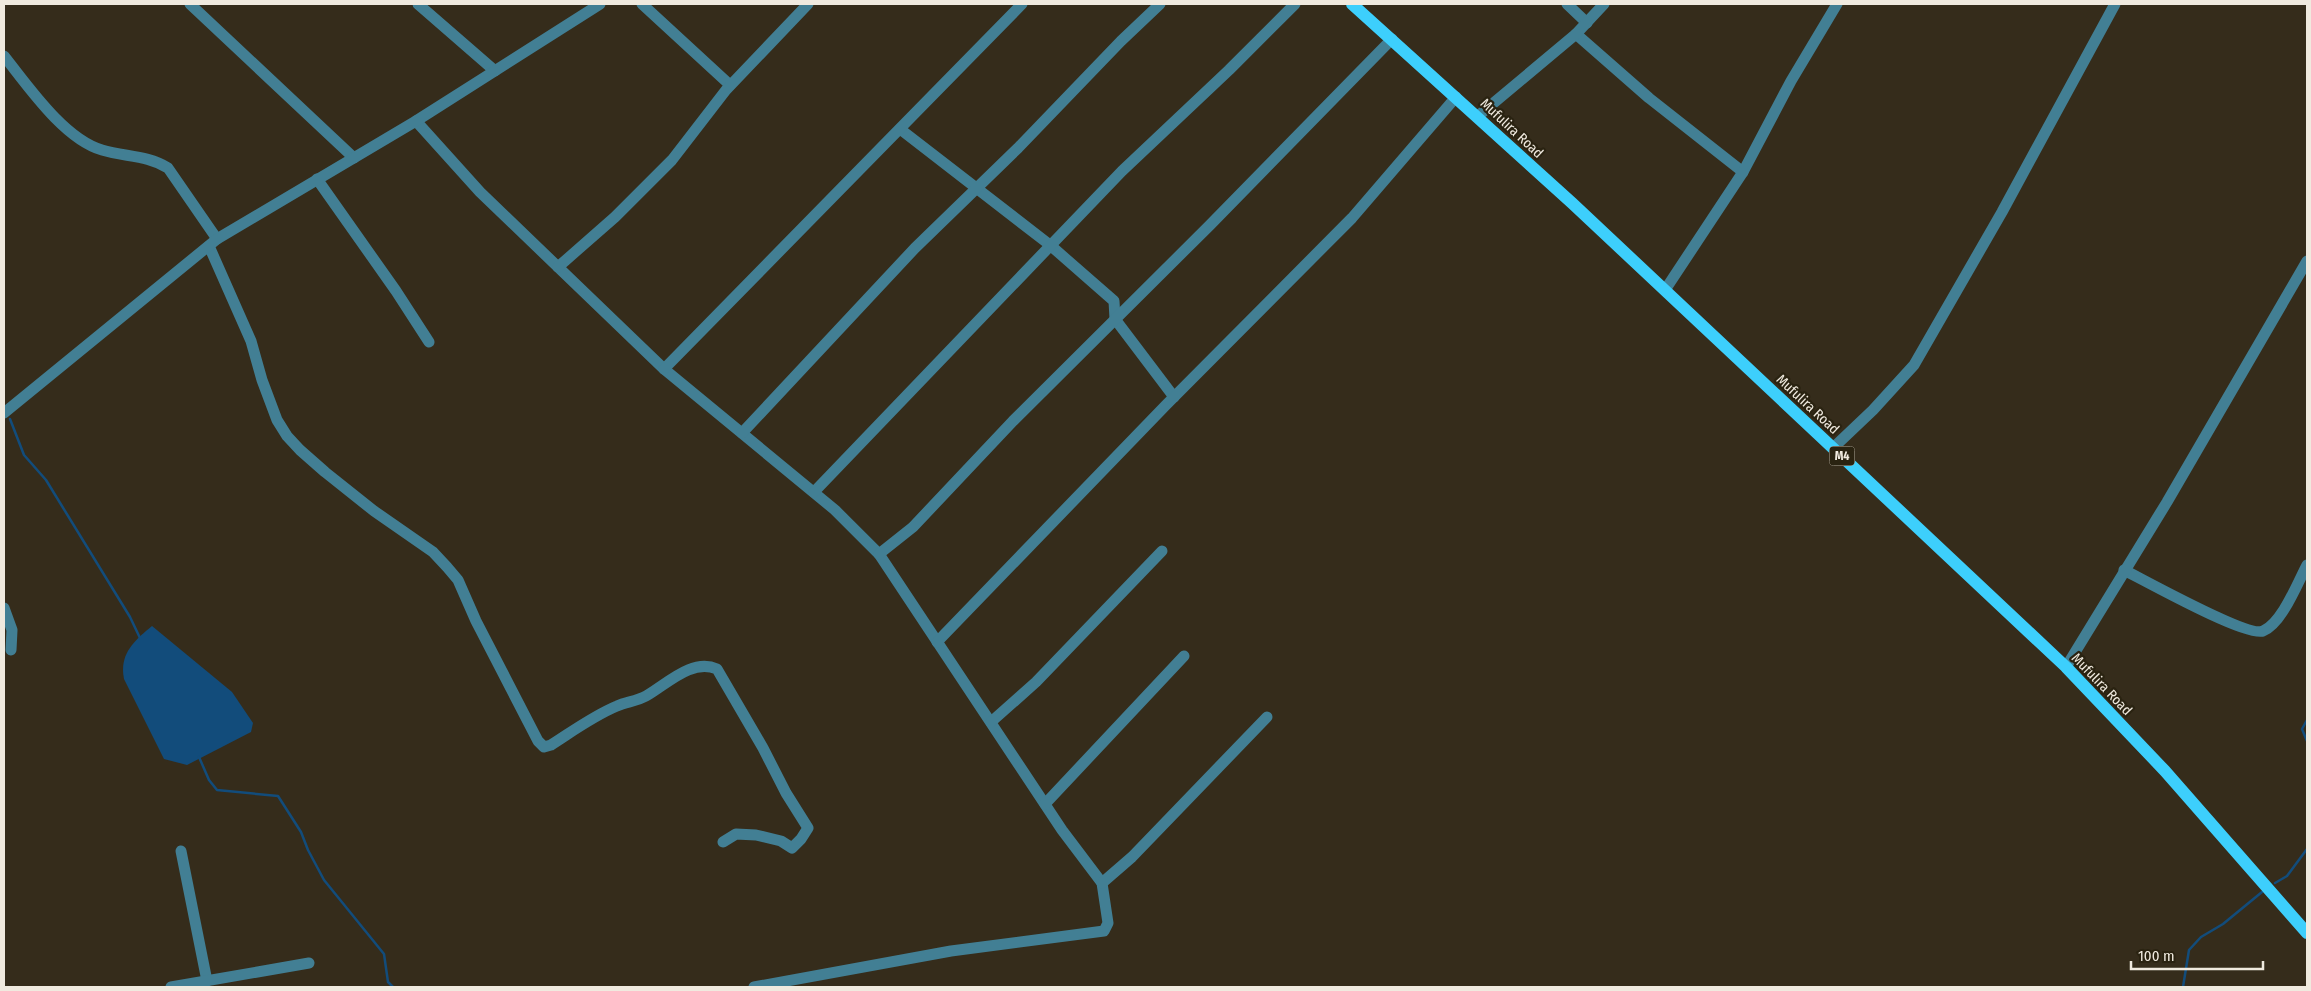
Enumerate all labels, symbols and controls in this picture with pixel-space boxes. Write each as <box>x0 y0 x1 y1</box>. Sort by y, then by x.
street label: Mufulira Road <box>1477 95 1547 162</box>
street label: Mufulira Road <box>1773 371 1843 438</box>
road number: M4 <box>1830 446 1854 466</box>
street label: Mufulira Road <box>2068 650 2135 719</box>
scale bar <box>2131 938 2264 970</box>
text: 100 m <box>2138 947 2175 965</box>

